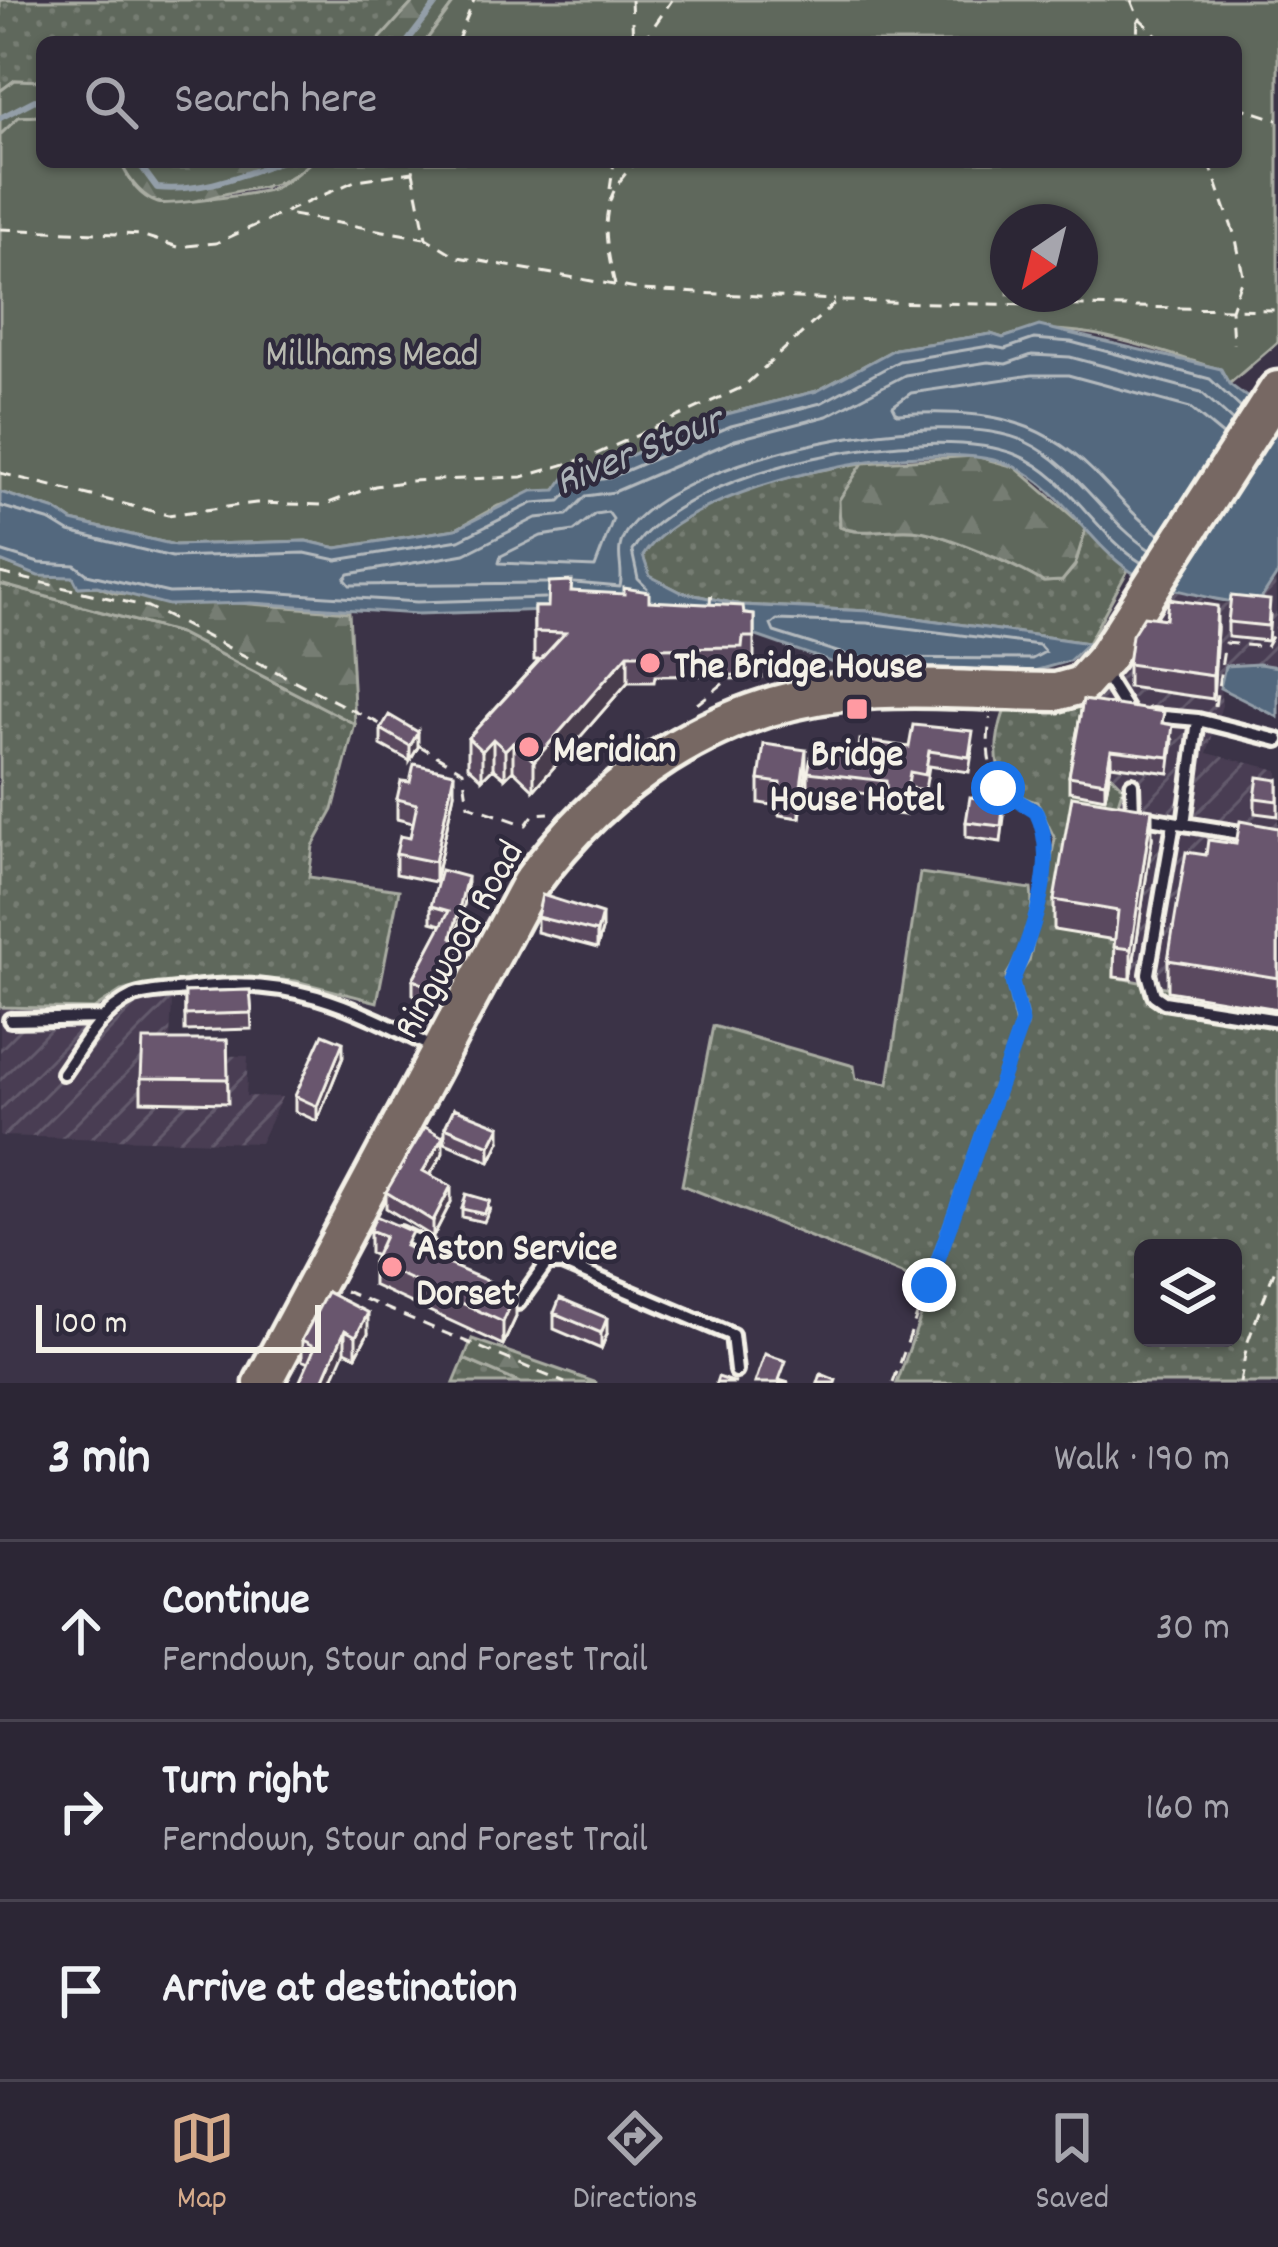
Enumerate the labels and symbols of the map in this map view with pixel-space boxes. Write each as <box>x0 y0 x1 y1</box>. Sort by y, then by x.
north arrow <box>990 204 1098 312</box>
park label: Millhams Mead <box>265 330 479 385</box>
water label: River Stour <box>547 392 736 515</box>
place label: The Bridge House <box>674 642 923 697</box>
marker: The Bridge House <box>637 650 663 676</box>
marker: Bridge House Hotel <box>844 696 870 722</box>
place label: Meridian <box>553 726 676 781</box>
place label: Bridge House Hotel <box>770 730 945 830</box>
marker: Meridian <box>516 734 542 760</box>
route start <box>971 761 1025 815</box>
street label: Ringwood Road <box>383 832 541 1051</box>
place label: Aston Service Dorset <box>416 1224 617 1324</box>
marker: Aston Service Dorset <box>379 1254 405 1280</box>
route end <box>902 1258 956 1312</box>
scale bar <box>36 1299 321 1352</box>

